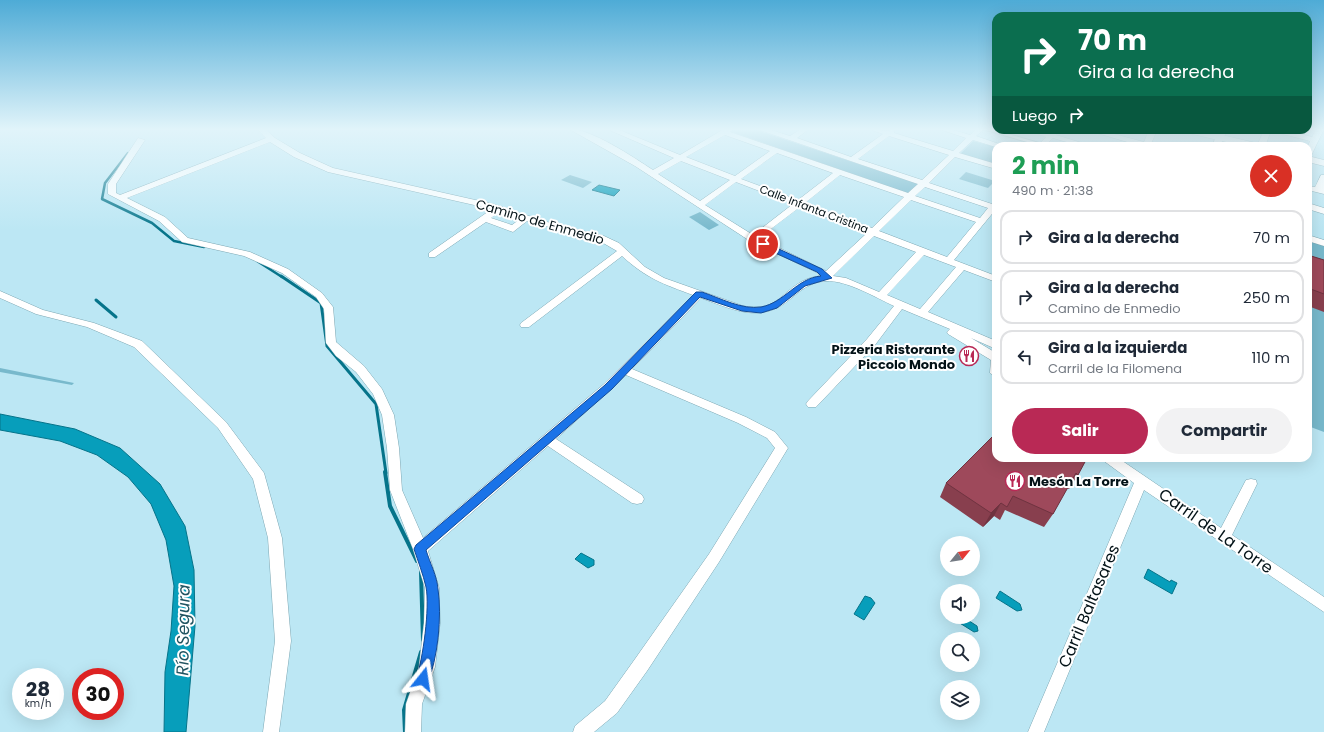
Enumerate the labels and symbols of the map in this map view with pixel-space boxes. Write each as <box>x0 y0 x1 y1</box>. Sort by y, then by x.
street label: Calle Infanta Cristina <box>757 181 871 237</box>
street label: Camino de Enmedio <box>474 195 606 249</box>
pin <box>746 227 780 261</box>
place label: Pizzeria Ristorante Piccolo Mondo <box>832 340 955 374</box>
restaurant icon: Pizzeria Ristorante Piccolo Mondo <box>958 345 980 367</box>
restaurant icon: Mesón La Torre <box>1004 470 1026 492</box>
place label: Mesón La Torre <box>1029 472 1129 491</box>
street label: Carril de La Torre <box>1154 483 1278 579</box>
north arrow <box>940 536 980 576</box>
street label: Carril Baltasares <box>1053 541 1125 671</box>
water label: Río Segura <box>170 584 196 676</box>
position arrow <box>402 658 444 700</box>
speed limit sign: 30 <box>72 668 124 720</box>

